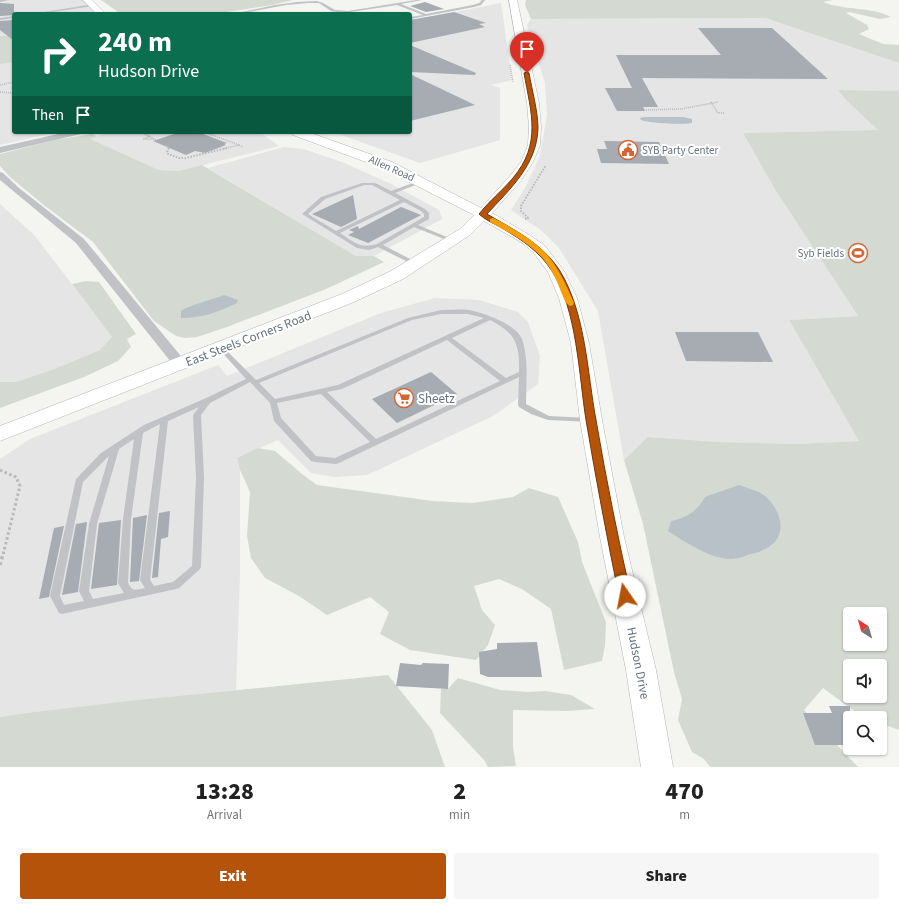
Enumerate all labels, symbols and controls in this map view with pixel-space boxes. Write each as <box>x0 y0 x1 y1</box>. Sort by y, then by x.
text: 240 m <box>98 22 172 62</box>
icon: right <box>32 28 84 80</box>
pin <box>510 32 544 73</box>
icon: arrive <box>516 38 538 60</box>
text: Hudson Drive <box>98 59 199 84</box>
icon: arrive <box>72 104 94 126</box>
text: Then <box>32 105 64 126</box>
public building icon: SYB Party Center <box>617 139 639 161</box>
place label: SYB Party Center <box>642 143 719 158</box>
street label: Allen Road <box>366 152 417 185</box>
sports icon: Syb Fields <box>847 242 869 264</box>
place label: Syb Fields <box>798 246 844 261</box>
street label: East Steels Corners Road <box>183 307 314 371</box>
supermarket icon: Sheetz <box>393 387 415 409</box>
place label: Sheetz <box>418 390 455 408</box>
position arrow <box>604 575 646 617</box>
north arrow <box>843 607 887 651</box>
map controls <box>843 607 887 755</box>
street label: Hudson Drive <box>622 626 654 701</box>
button: sound <box>843 659 887 703</box>
button: search <box>843 711 887 755</box>
text: 13:28 <box>195 774 254 809</box>
text: 2 <box>453 774 466 809</box>
text: 470 <box>665 774 704 809</box>
text: Arrival <box>207 806 242 824</box>
text: min <box>449 806 470 824</box>
text: m <box>679 806 690 824</box>
button: Exit <box>20 853 446 899</box>
button: Share <box>454 853 879 899</box>

